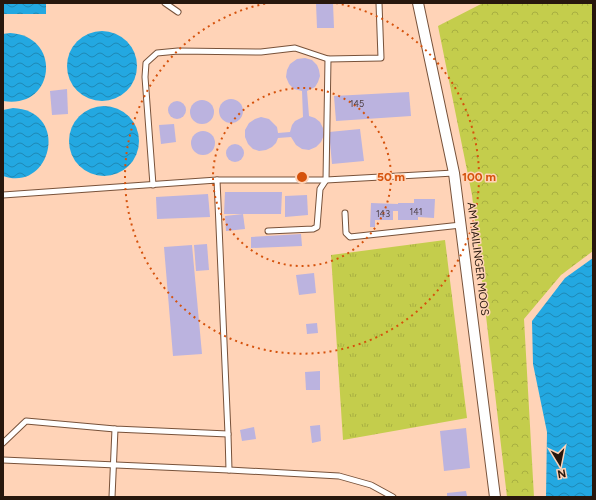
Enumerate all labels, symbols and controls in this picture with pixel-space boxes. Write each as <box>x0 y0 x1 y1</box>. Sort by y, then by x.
house number: 145 <box>350 98 364 109</box>
centre of rings <box>295 170 309 184</box>
text: 50 m <box>377 170 405 184</box>
text: 100 m <box>462 170 496 184</box>
street label: AM MAILINGER MOOS <box>465 202 491 317</box>
house number: 141 <box>409 206 423 217</box>
house number: 143 <box>376 208 390 219</box>
north arrow <box>540 444 580 484</box>
text: N <box>556 466 567 480</box>

